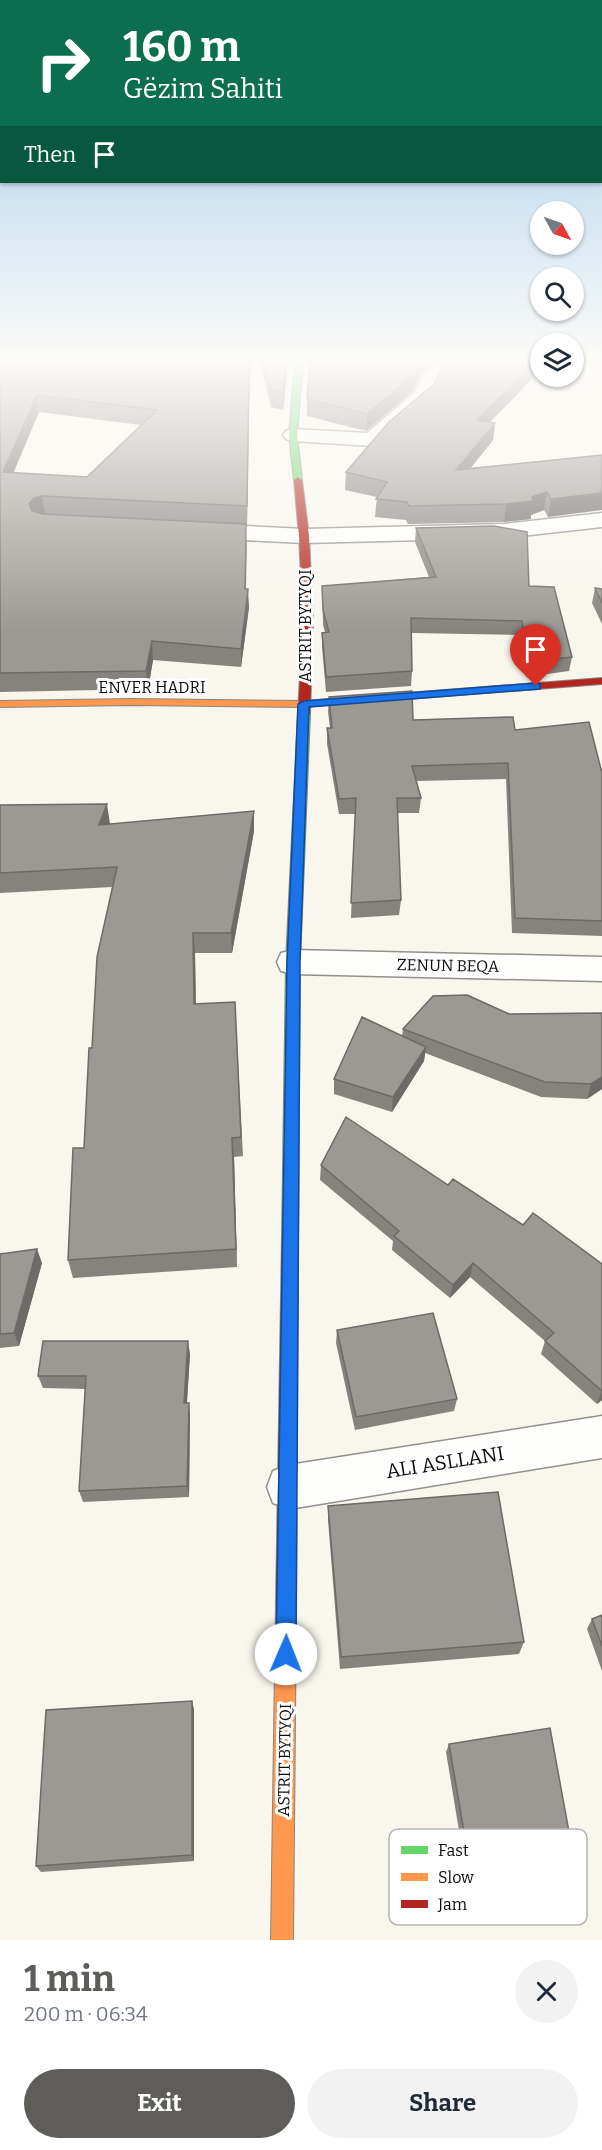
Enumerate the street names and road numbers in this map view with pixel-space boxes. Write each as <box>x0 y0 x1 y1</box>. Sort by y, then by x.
street label: ASTRIT BYTYQI <box>296 569 315 683</box>
street label: ENVER HADRI <box>98 678 206 697</box>
street label: ZENUN BEQA <box>397 955 500 976</box>
street label: ALI ASLLANI <box>384 1441 506 1483</box>
street label: ASTRIT BYTYQI <box>274 1703 295 1817</box>

